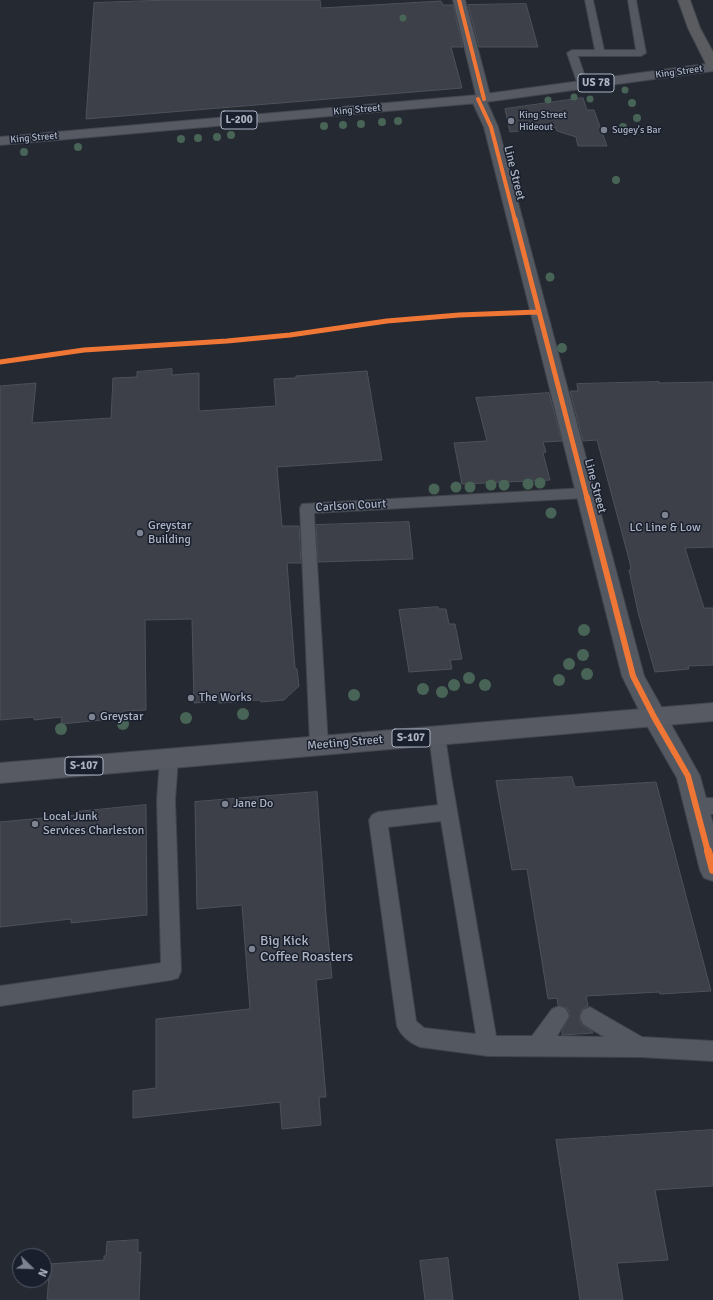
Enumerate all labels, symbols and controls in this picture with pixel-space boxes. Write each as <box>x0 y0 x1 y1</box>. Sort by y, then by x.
street label: King Street <box>655 63 703 81</box>
road number: US 78 <box>578 74 614 92</box>
street label: King Street <box>333 102 381 118</box>
place label: King Street Hideout <box>519 109 567 132</box>
road number: L-200 <box>221 111 257 129</box>
marker: King Street Hideout <box>506 116 516 126</box>
place label: Sugey's Bar <box>612 124 661 136</box>
marker: Sugey's Bar <box>599 125 609 135</box>
street label: King Street <box>10 130 58 146</box>
street label: Line Street <box>500 144 528 202</box>
street label: Line Street <box>581 457 609 515</box>
street label: Carlson Court <box>315 497 387 515</box>
marker: LC Line & Low <box>660 510 670 520</box>
place label: Greystar Building <box>148 519 191 547</box>
place label: LC Line & Low <box>629 521 701 535</box>
marker: Greystar Building <box>135 528 145 538</box>
place label: The Works <box>199 691 252 705</box>
marker: The Works <box>186 693 196 703</box>
place label: Greystar <box>100 710 143 724</box>
marker: Greystar <box>87 712 97 722</box>
road number: S-107 <box>392 729 430 747</box>
street label: Meeting Street <box>306 733 384 753</box>
road number: S-107 <box>65 757 103 775</box>
place label: Jane Do <box>233 797 273 811</box>
marker: Jane Do <box>220 799 230 809</box>
place label: Local Junk Services Charleston <box>43 810 144 838</box>
marker: Local Junk Services Charleston <box>30 819 40 829</box>
place label: Big Kick Coffee Roasters <box>260 933 353 966</box>
marker: Big Kick Coffee Roasters <box>247 944 257 954</box>
north arrow <box>12 1248 52 1288</box>
text: N <box>35 1266 50 1279</box>

